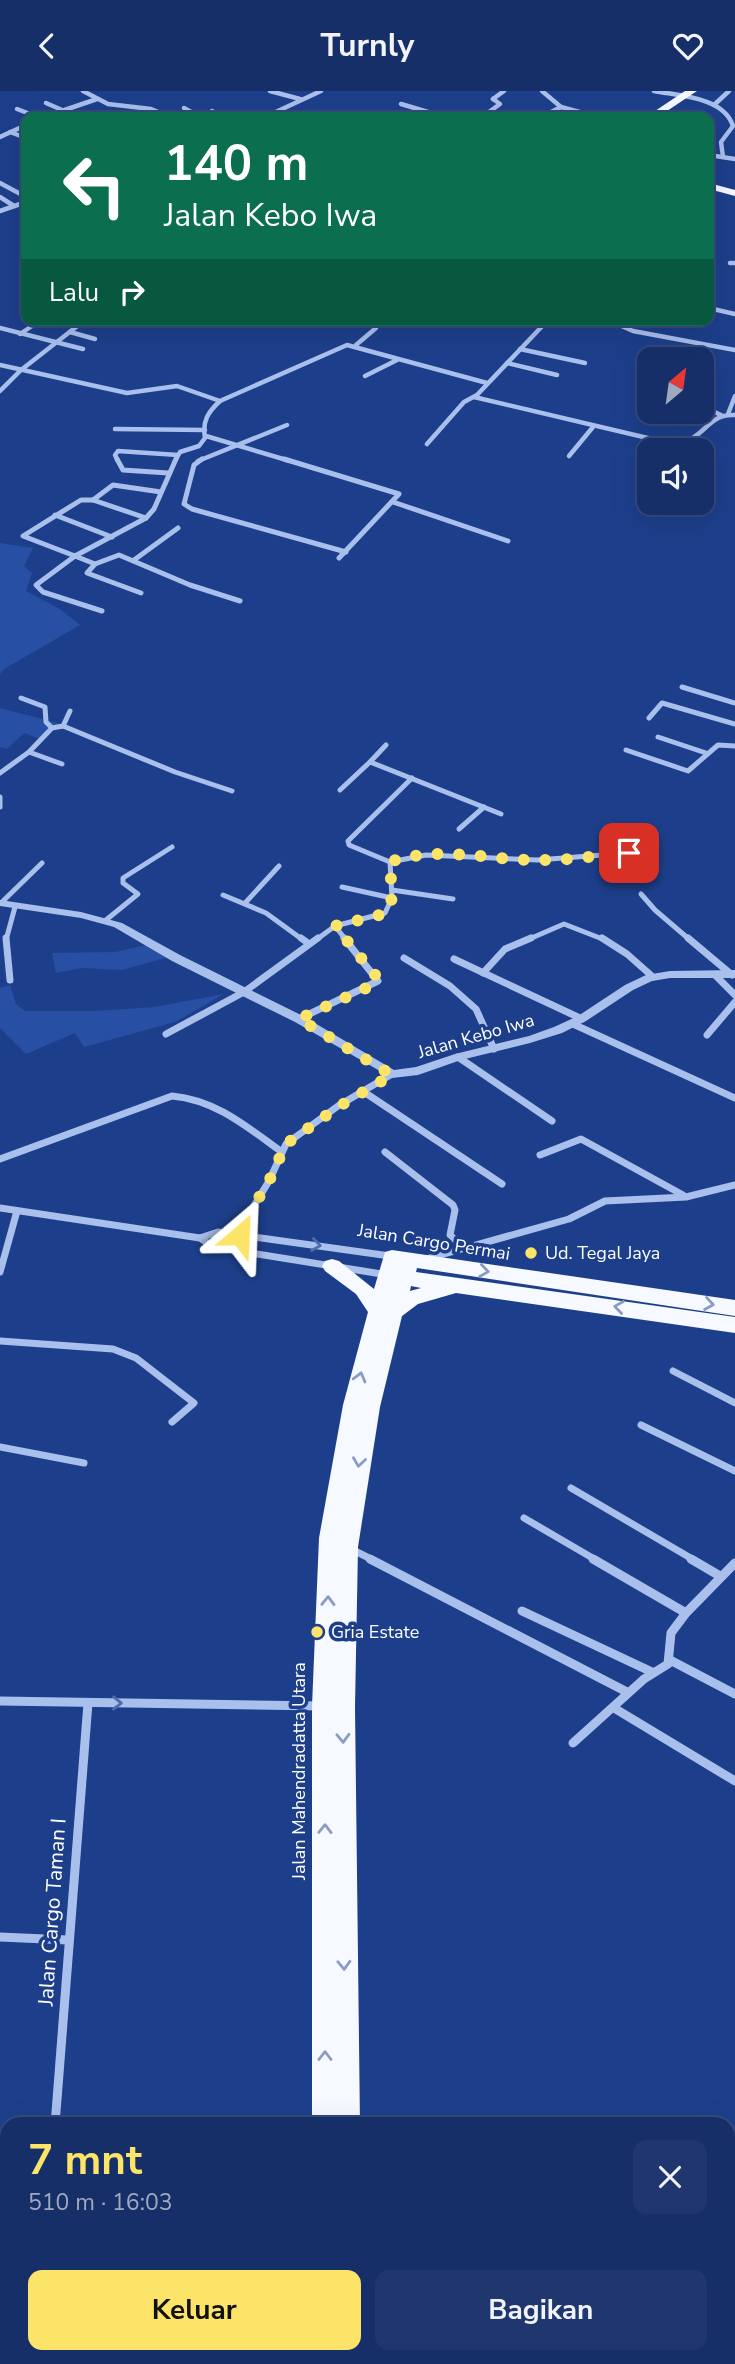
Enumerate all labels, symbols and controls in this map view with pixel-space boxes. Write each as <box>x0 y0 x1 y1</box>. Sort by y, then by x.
text: Turnly <box>321 24 414 67</box>
icon: back <box>28 27 66 65</box>
icon: heart <box>669 27 707 65</box>
text: 140 m <box>164 130 308 197</box>
icon: left <box>49 140 140 231</box>
text: Jalan Kebo Iwa <box>164 194 377 237</box>
icon: right <box>113 273 151 311</box>
text: Lalu <box>49 275 99 310</box>
north arrow <box>637 347 714 423</box>
map controls <box>637 347 714 515</box>
button: sound <box>637 438 714 515</box>
pin <box>599 823 659 883</box>
icon: arrive <box>610 834 648 872</box>
street label: Jalan Kebo Iwa <box>414 1008 537 1064</box>
position arrow <box>203 1198 277 1272</box>
street label: Jalan Cargo Permai <box>355 1218 512 1266</box>
one-way arrow <box>310 1238 322 1253</box>
place label: Ud. Tegal Jaya <box>545 1241 660 1265</box>
marker: Ud. Tegal Jaya <box>523 1245 539 1261</box>
one-way arrow <box>478 1263 490 1278</box>
one-way arrow <box>703 1297 715 1312</box>
one-way arrow <box>613 1300 625 1315</box>
one-way arrow <box>352 1371 366 1383</box>
one-way arrow <box>352 1457 367 1468</box>
one-way arrow <box>320 1596 335 1607</box>
place label: Gria Estate <box>331 1620 419 1644</box>
marker: Gria Estate <box>309 1624 325 1640</box>
street label: Jalan Mahendradatta Utara <box>287 1662 311 1881</box>
one-way arrow <box>112 1695 123 1711</box>
one-way arrow <box>336 1733 351 1744</box>
street label: Jalan Cargo Taman I <box>31 1817 73 2008</box>
one-way arrow <box>317 1823 333 1834</box>
one-way arrow <box>336 1961 352 1971</box>
one-way arrow <box>317 2051 333 2061</box>
text: 7 mnt <box>28 2132 142 2189</box>
button: close <box>633 2140 707 2214</box>
text: 510 m · 16:03 <box>28 2187 173 2218</box>
button: Keluar <box>28 2270 361 2350</box>
button: Bagikan <box>375 2270 707 2350</box>

